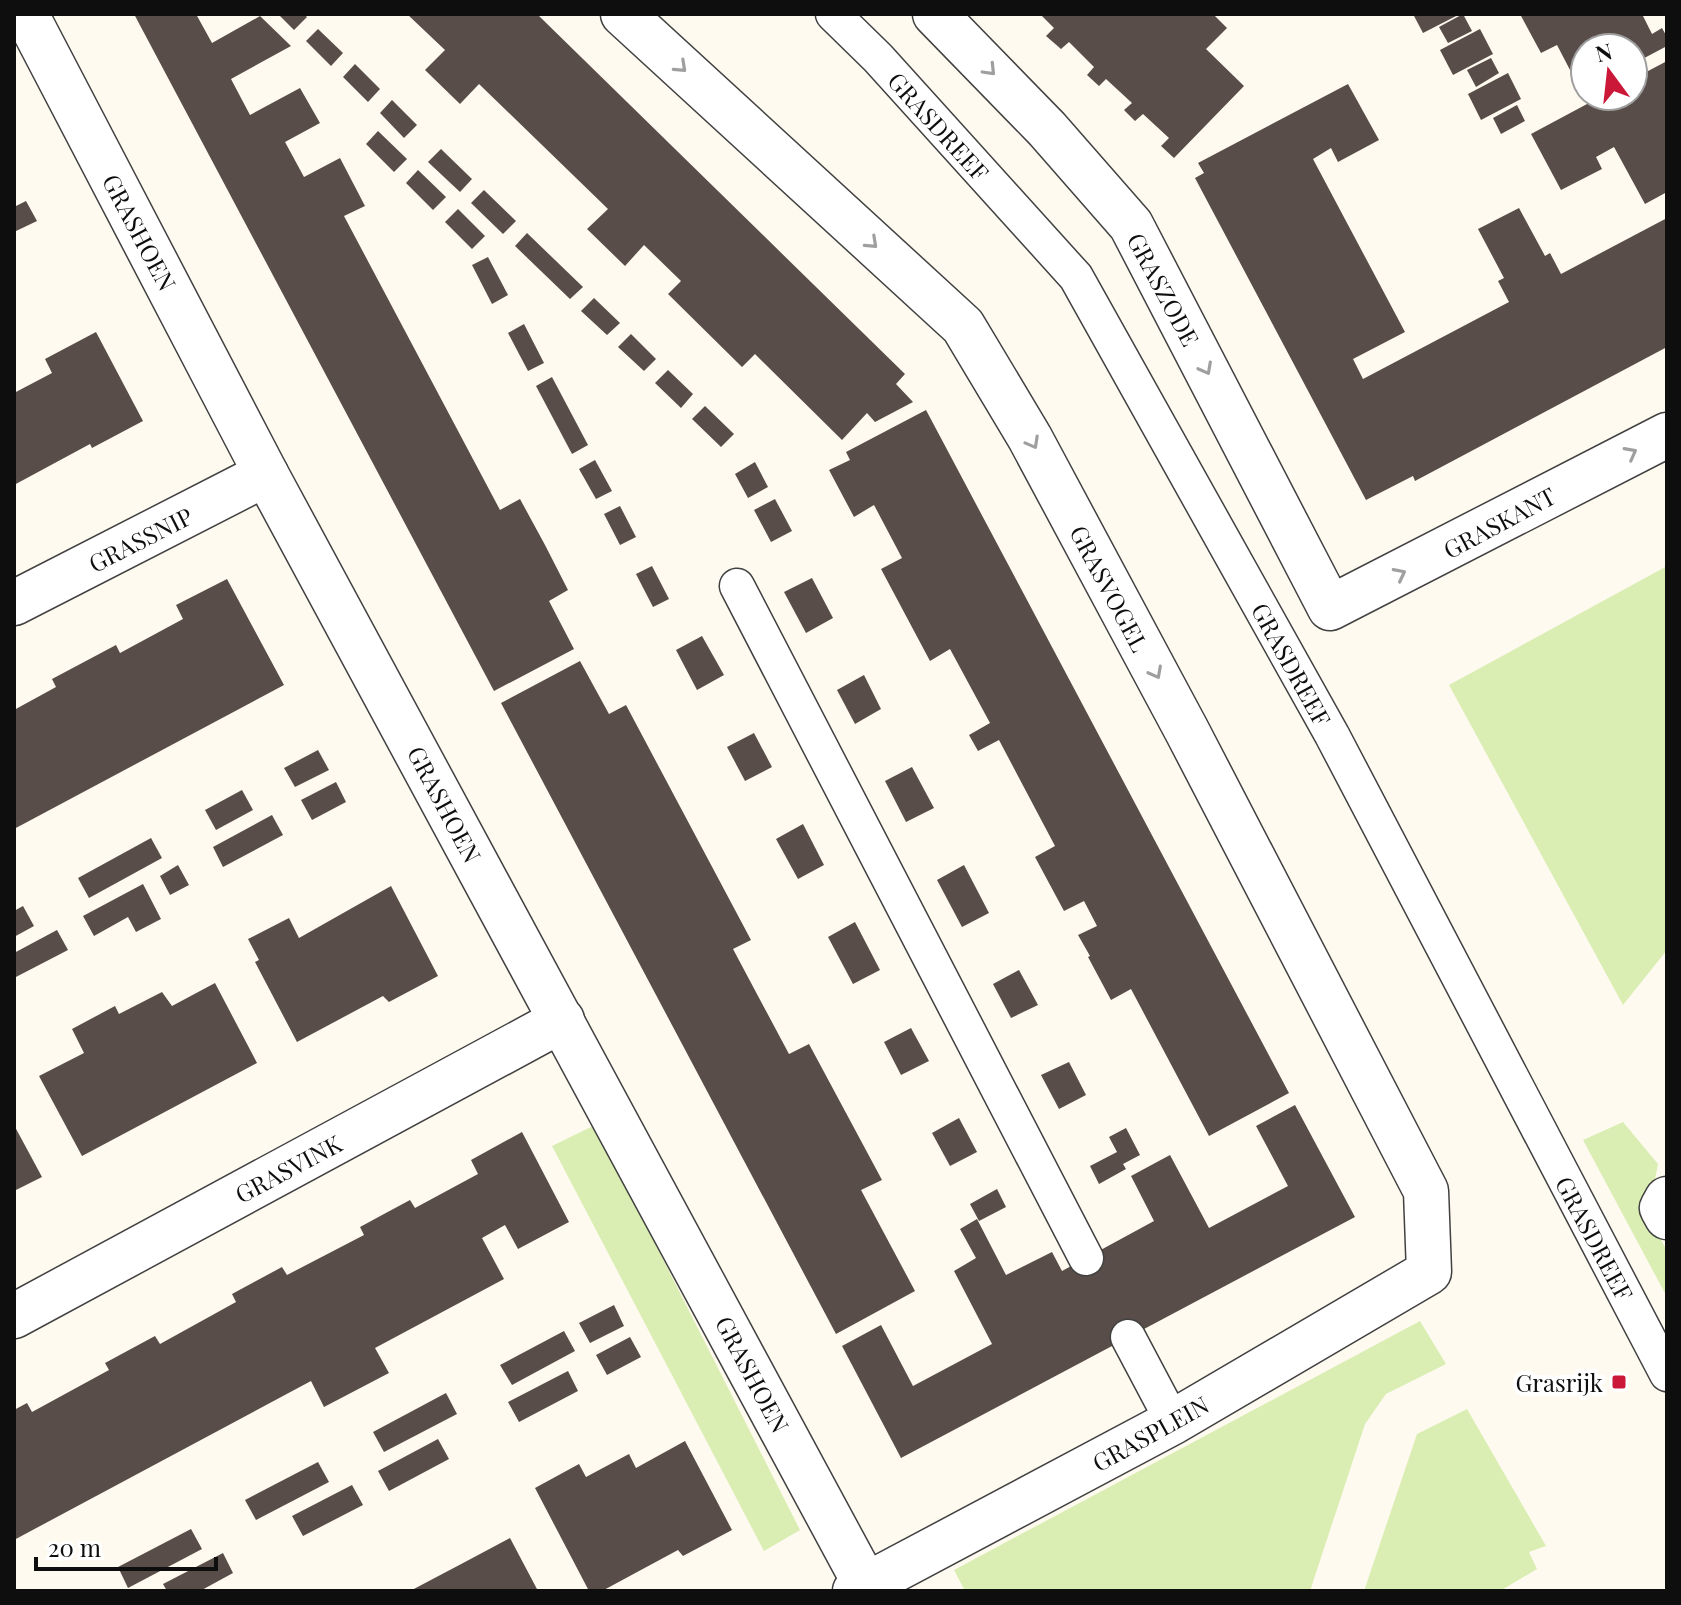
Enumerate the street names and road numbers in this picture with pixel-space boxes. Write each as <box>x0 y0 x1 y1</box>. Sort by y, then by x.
street label: GRASDREEF <box>882 65 996 187</box>
street label: GRASHOEN <box>96 168 184 296</box>
street label: GRASZODE <box>1121 227 1207 351</box>
street label: GRASKANT <box>1437 479 1561 565</box>
street label: GRASSNIP <box>83 499 197 579</box>
street label: GRASVOGEL <box>1063 519 1157 657</box>
street label: GRASDREEF <box>1245 597 1339 731</box>
street label: GRASHOEN <box>401 740 489 868</box>
street label: GRASVINK <box>229 1126 347 1209</box>
street label: GRASDREEF <box>1549 1170 1641 1306</box>
street label: GRASHOEN <box>709 1310 797 1438</box>
street label: GRASPLEIN <box>1086 1388 1214 1478</box>

